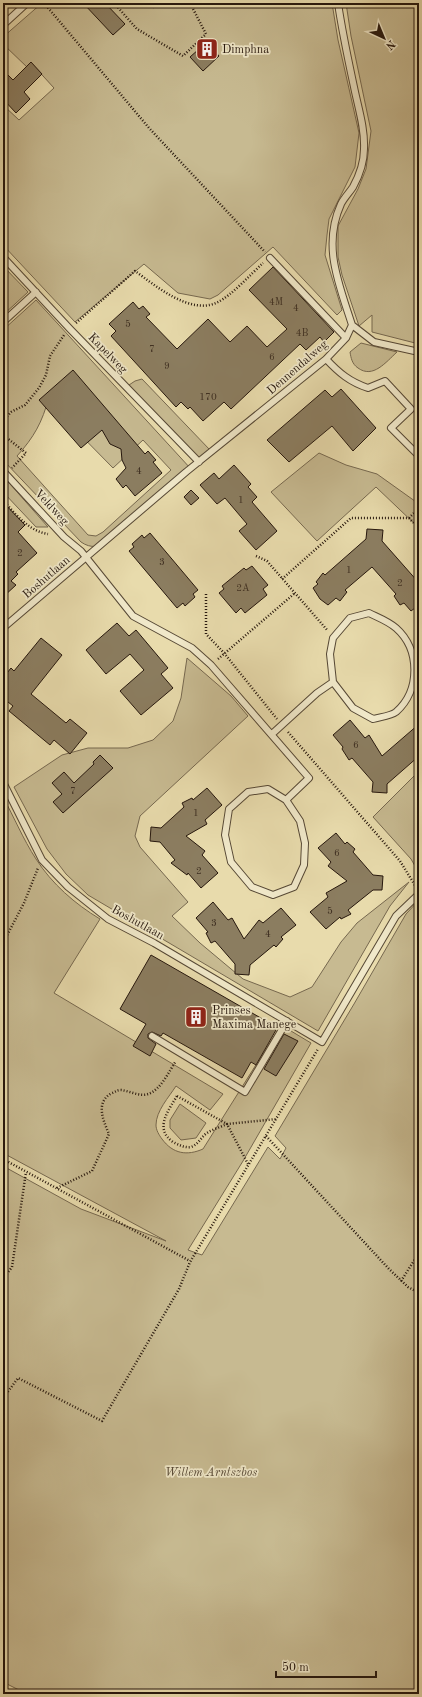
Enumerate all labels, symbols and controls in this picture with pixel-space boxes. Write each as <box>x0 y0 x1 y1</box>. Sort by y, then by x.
north arrow <box>364 18 404 58</box>
building icon: Dimphna <box>194 36 220 62</box>
text: N <box>383 37 397 51</box>
place label: Dimphna <box>222 44 269 56</box>
house number: 4M <box>269 297 283 307</box>
house number: 4 <box>293 303 299 313</box>
house number: 5 <box>125 319 131 329</box>
house number: 4B <box>296 328 308 338</box>
street label: Kapelweg <box>85 331 130 376</box>
street label: Dennendalweg <box>265 338 331 397</box>
house number: 7 <box>149 344 155 354</box>
house number: 6 <box>269 352 275 362</box>
house number: 9 <box>164 361 170 371</box>
house number: 170 <box>199 392 217 402</box>
house number: 4 <box>136 466 142 476</box>
street label: Veldweg <box>32 488 71 528</box>
house number: 1 <box>238 495 244 505</box>
house number: 2 <box>17 548 23 558</box>
street label: Boshutlaan <box>21 554 73 601</box>
house number: 3 <box>159 557 165 567</box>
house number: 1 <box>346 565 352 575</box>
house number: 2 <box>397 578 403 588</box>
house number: 2A <box>236 583 250 593</box>
house number: 6 <box>353 740 359 750</box>
house number: 7 <box>70 786 76 796</box>
house number: 1 <box>193 808 199 818</box>
house number: 6 <box>334 848 340 858</box>
house number: 2 <box>196 866 202 876</box>
street label: Boshutlaan <box>109 904 166 942</box>
house number: 5 <box>327 906 333 916</box>
house number: 3 <box>211 918 217 928</box>
house number: 4 <box>265 929 271 939</box>
building icon: Prinses Maxima Manege <box>183 1004 209 1030</box>
place label: Prinses Maxima Manege <box>212 1005 297 1031</box>
park label: Willem Arntszbos <box>165 1467 257 1479</box>
scale bar <box>276 1653 376 1679</box>
text: 50 m <box>282 1661 309 1674</box>

